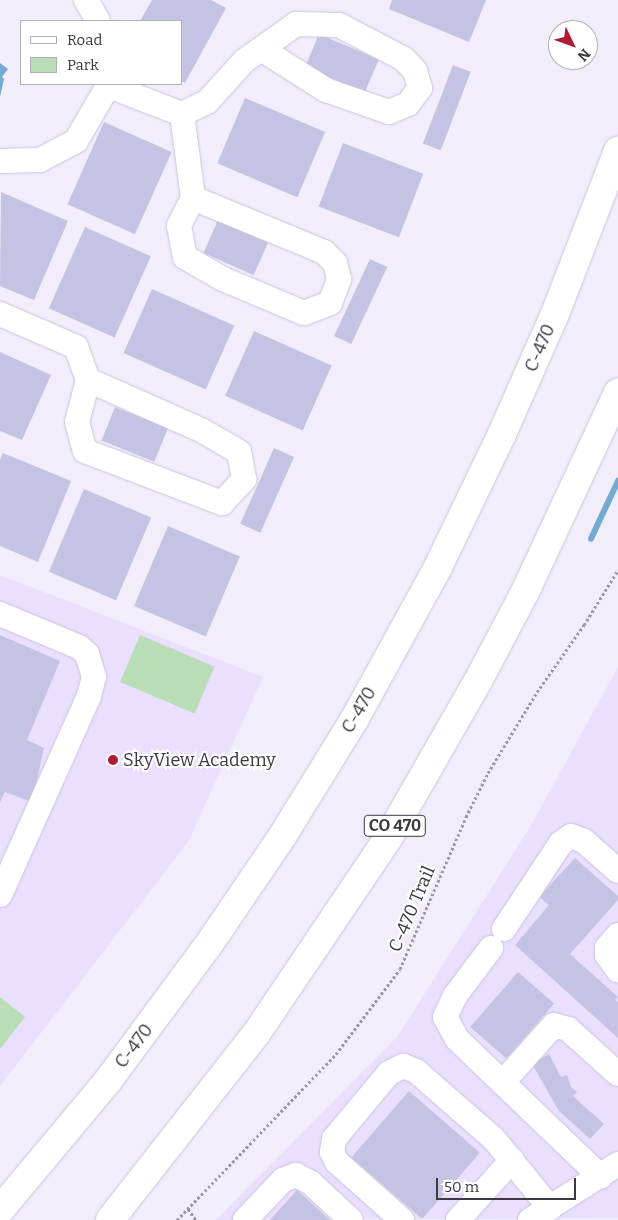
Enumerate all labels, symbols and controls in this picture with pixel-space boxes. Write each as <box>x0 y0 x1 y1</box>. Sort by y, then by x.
legend <box>20 20 182 85</box>
north arrow <box>548 20 598 70</box>
text: Road <box>67 31 102 49</box>
text: N <box>574 45 594 64</box>
text: Park <box>67 56 99 74</box>
street label: C-470 <box>520 321 560 375</box>
street label: C-470 <box>337 683 381 737</box>
place label: SkyView Academy <box>123 749 276 771</box>
marker: SkyView Academy <box>107 754 119 766</box>
road number: CO 470 <box>364 812 426 839</box>
street label: C-470 Trail <box>384 863 440 955</box>
street label: C-470 <box>110 1020 158 1072</box>
scale bar <box>438 1168 578 1200</box>
text: 50 m <box>444 1178 479 1196</box>

